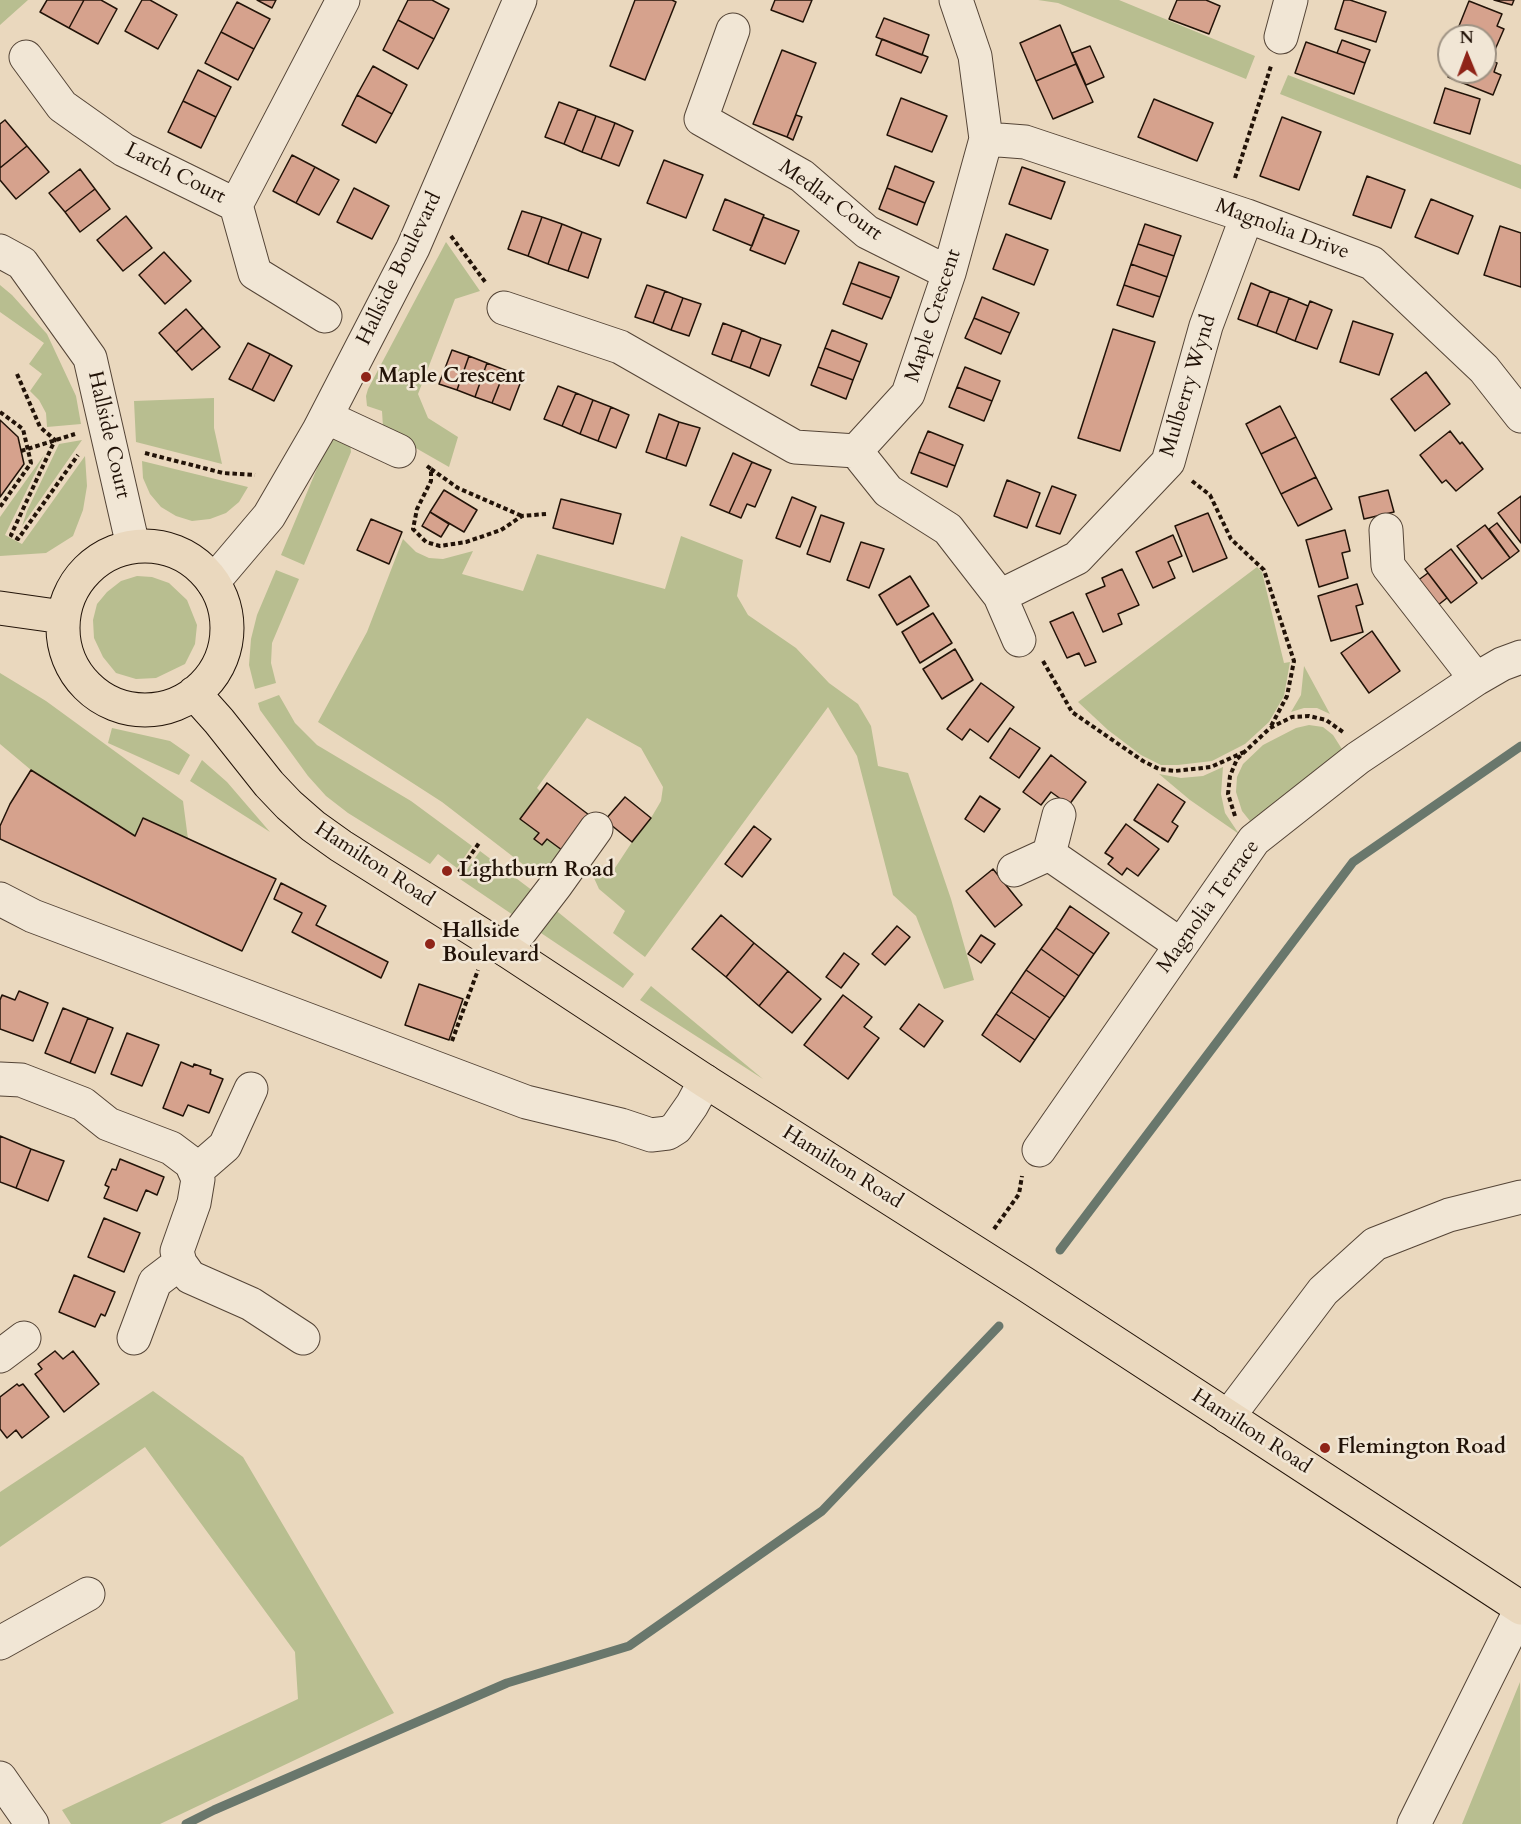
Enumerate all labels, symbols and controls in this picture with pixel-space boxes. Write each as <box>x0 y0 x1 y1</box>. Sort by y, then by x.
north arrow <box>1437 24 1497 84</box>
text: N <box>1460 27 1474 49</box>
street label: Larch Court <box>121 138 229 210</box>
street label: Medlar Court <box>773 155 887 247</box>
street label: Hallside Boulevard <box>352 188 448 350</box>
street label: Magnolia Drive <box>1212 194 1352 266</box>
street label: Maple Crescent <box>901 246 967 386</box>
street label: Mulberry Wynd <box>1155 312 1223 460</box>
place label: Maple Crescent <box>378 364 525 390</box>
street label: Hallside Court <box>81 369 135 501</box>
marker: Maple Crescent <box>359 370 373 384</box>
street label: Hamilton Road <box>310 817 438 913</box>
street label: Magnolia Terrace <box>1152 836 1266 978</box>
place label: Lightburn Road <box>459 858 614 884</box>
marker: Lightburn Road <box>440 864 454 878</box>
place label: Hallside Boulevard <box>442 919 539 969</box>
marker: Hallside Boulevard <box>423 937 437 951</box>
street label: Hamilton Road <box>777 1121 907 1215</box>
street label: Hamilton Road <box>1187 1384 1315 1480</box>
place label: Flemington Road <box>1337 1435 1506 1461</box>
marker: Flemington Road <box>1318 1441 1332 1455</box>

